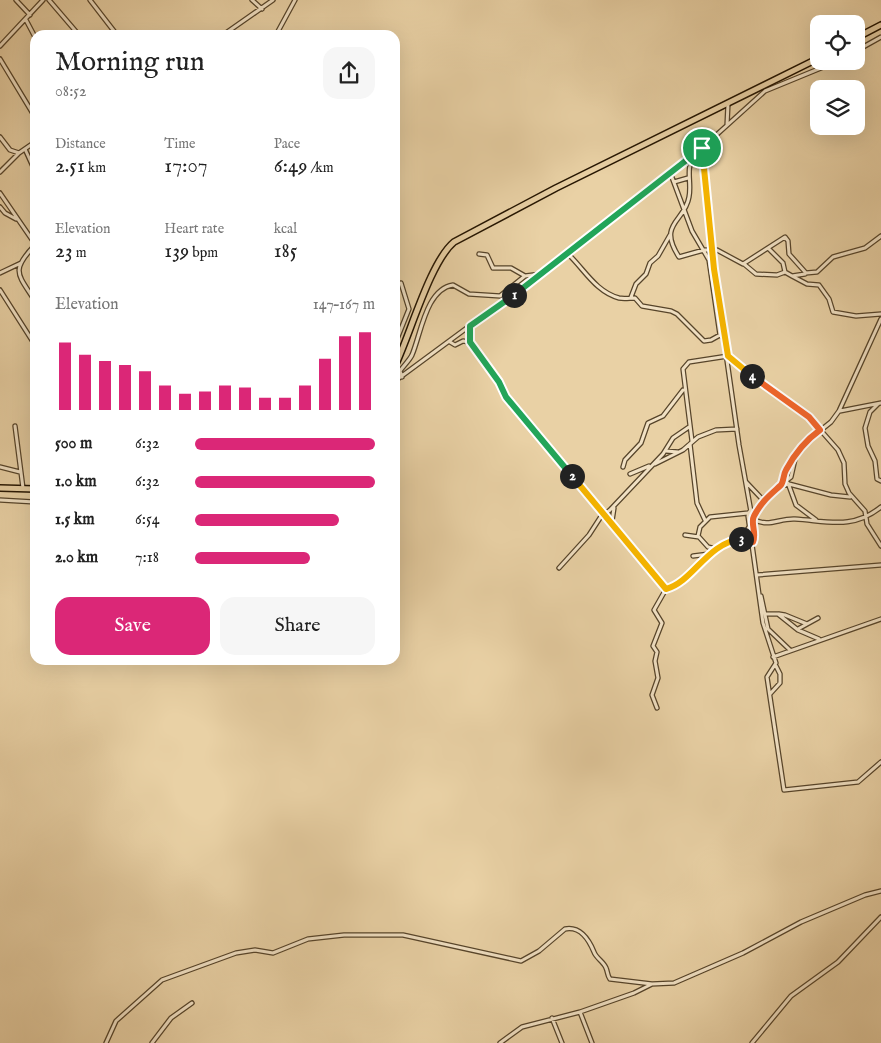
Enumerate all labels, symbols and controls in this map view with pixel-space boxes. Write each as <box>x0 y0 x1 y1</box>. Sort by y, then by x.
map controls <box>810 15 865 135</box>
button: locate <box>810 15 865 70</box>
text: Morning run <box>55 45 205 80</box>
button: share <box>323 47 375 99</box>
button: layers <box>810 80 865 135</box>
text: 08:52 <box>55 82 87 102</box>
pin <box>681 127 723 169</box>
icon: arrive <box>688 134 716 162</box>
text: Distance <box>55 135 106 153</box>
text: Time <box>164 135 195 153</box>
text: Pace <box>274 135 300 153</box>
text: 2.51 <box>55 153 85 180</box>
text: 17:07 <box>164 153 208 180</box>
text: 6:49 <box>274 153 308 180</box>
text: km <box>85 159 106 177</box>
text: /km <box>308 159 334 177</box>
text: Elevation <box>55 220 111 238</box>
text: Heart rate <box>164 220 224 238</box>
text: kcal <box>274 220 297 238</box>
text: 23 <box>55 238 73 265</box>
text: 139 <box>164 238 189 265</box>
text: 185 <box>274 238 297 265</box>
text: m <box>73 244 87 262</box>
text: bpm <box>189 244 218 262</box>
pin: 1 <box>502 282 526 308</box>
text: 1 <box>512 286 517 304</box>
text: Elevation <box>55 295 118 315</box>
text: 147–167 m <box>313 295 375 315</box>
pin: 4 <box>740 364 764 388</box>
text: 4 <box>749 367 756 385</box>
text: 500 m <box>55 434 92 454</box>
text: 6:32 <box>135 434 159 454</box>
pin: 2 <box>560 464 584 488</box>
text: 2 <box>569 467 576 485</box>
text: 1.0 km <box>55 472 97 492</box>
text: 6:32 <box>135 472 159 492</box>
text: 1.5 km <box>55 510 95 530</box>
text: 6:54 <box>135 510 160 530</box>
pin: 3 <box>728 526 754 552</box>
text: 3 <box>739 530 744 548</box>
text: 2.0 km <box>55 548 98 568</box>
text: 7:18 <box>135 548 159 568</box>
button: Save <box>55 597 210 655</box>
button: Share <box>220 597 375 655</box>

